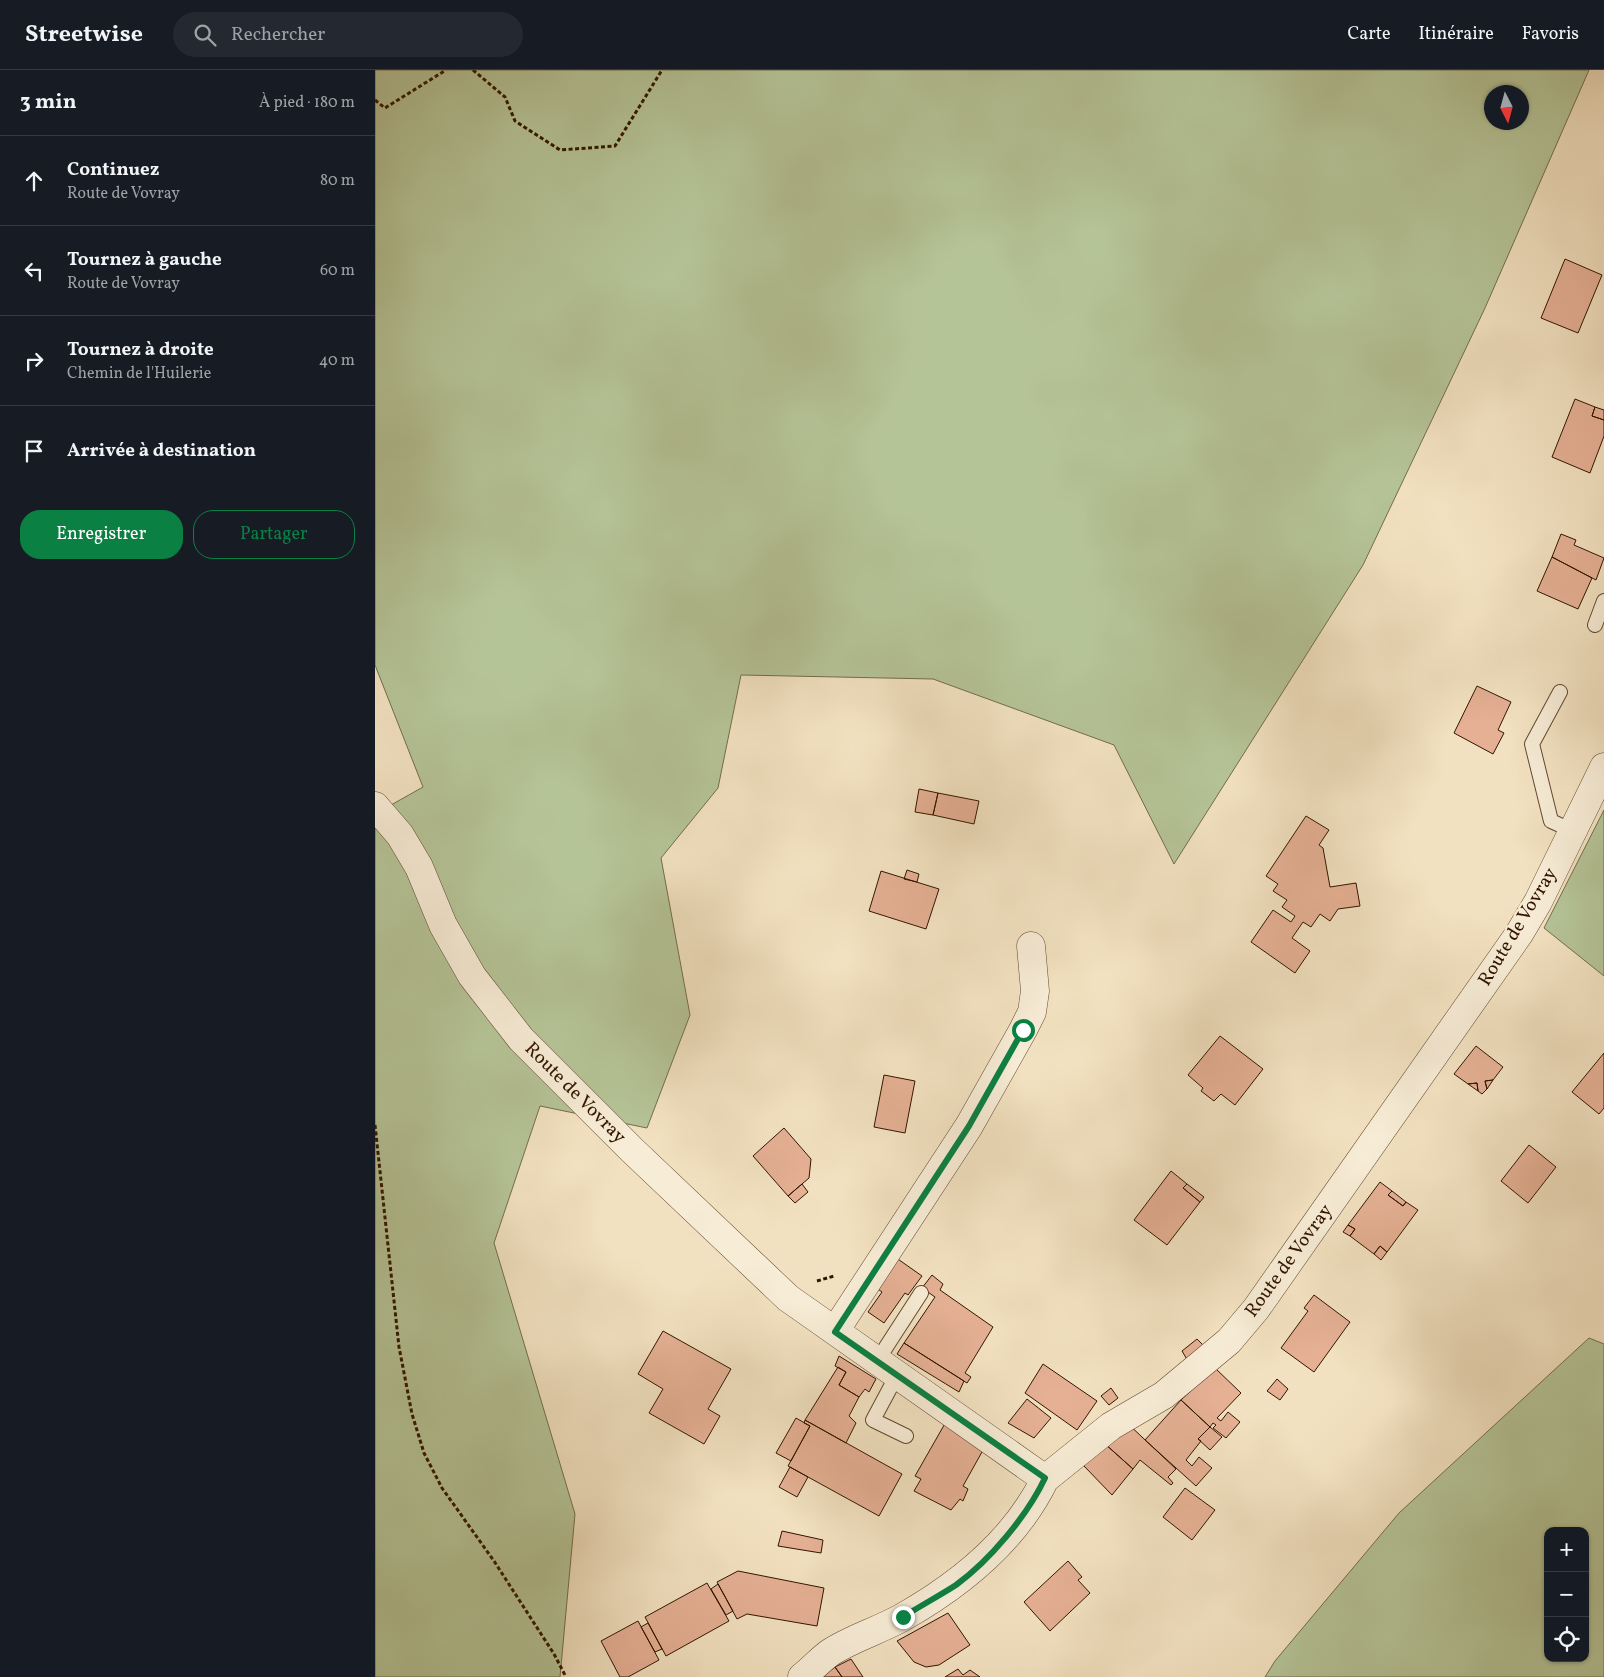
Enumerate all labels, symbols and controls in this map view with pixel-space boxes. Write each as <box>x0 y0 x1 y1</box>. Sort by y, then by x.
search box <box>173 12 523 57</box>
text: Streetwise <box>25 18 143 52</box>
icon: search <box>191 21 219 49</box>
text: Rechercher <box>231 22 325 48</box>
text: Carte <box>1347 22 1390 47</box>
text: Itinéraire <box>1418 22 1494 47</box>
text: Favoris <box>1522 22 1579 47</box>
north arrow <box>1484 85 1529 130</box>
text: 3 min <box>20 88 76 117</box>
text: À pied · 180 m <box>259 92 355 114</box>
text: Continuez <box>67 157 159 183</box>
icon: ahead <box>20 167 48 195</box>
text: 80 m <box>320 170 355 192</box>
text: Route de Vovray <box>67 183 180 205</box>
text: Tournez à gauche <box>67 247 222 273</box>
icon: left <box>20 257 48 285</box>
text: 60 m <box>320 260 355 282</box>
text: Route de Vovray <box>67 273 180 295</box>
text: Tournez à droite <box>67 337 214 363</box>
icon: right <box>20 347 48 375</box>
text: 40 m <box>319 350 355 372</box>
text: Chemin de l'Huilerie <box>67 363 211 385</box>
icon: arrive <box>20 437 48 465</box>
text: Arrivée à destination <box>67 438 256 464</box>
button: Enregistrer <box>20 510 183 559</box>
button: Partager <box>193 510 355 559</box>
street label: Route de Vovray <box>1472 863 1564 991</box>
route start <box>1012 1019 1035 1042</box>
street label: Route de Vovray <box>518 1036 632 1150</box>
street label: Route de Vovray <box>1239 1199 1339 1323</box>
map controls <box>1544 1527 1589 1662</box>
button: + <box>1544 1527 1589 1572</box>
button: − <box>1544 1572 1589 1617</box>
route end <box>892 1606 915 1629</box>
button: locate <box>1544 1617 1589 1662</box>

